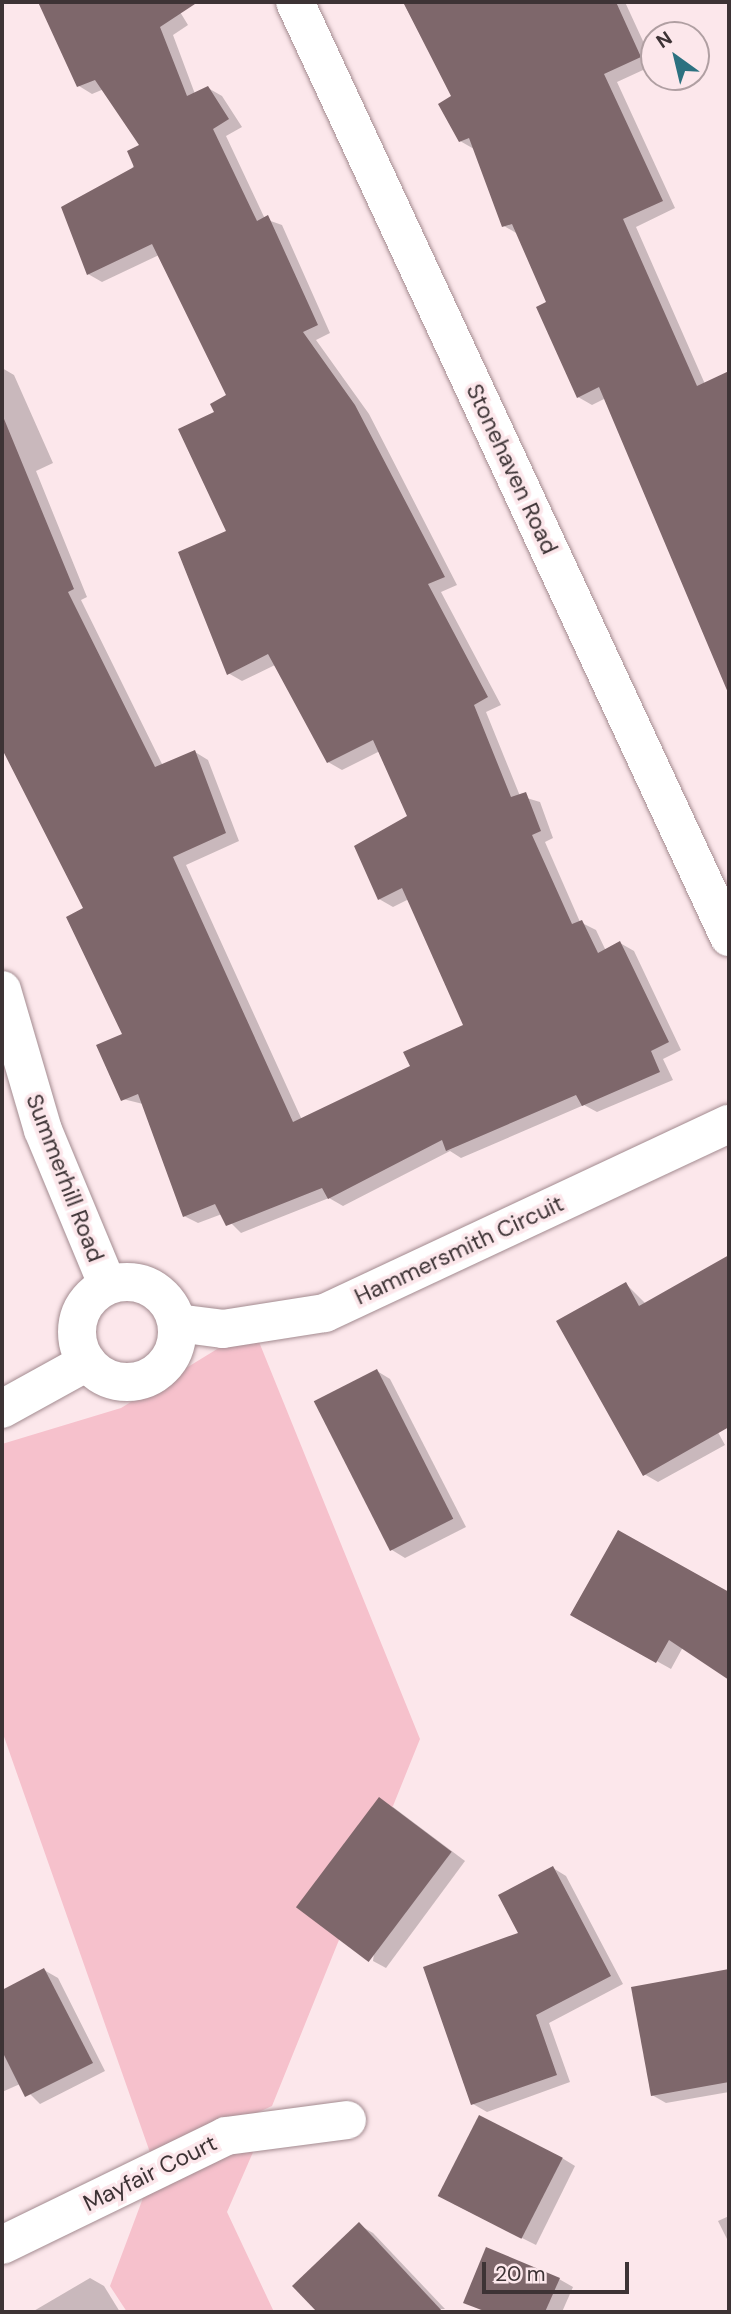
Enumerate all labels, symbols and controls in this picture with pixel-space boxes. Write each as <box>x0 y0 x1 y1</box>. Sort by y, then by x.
north arrow <box>640 21 710 91</box>
text: N <box>651 26 677 54</box>
street label: Stonehaven Road <box>460 379 564 559</box>
street label: Summerhill Road <box>20 1090 110 1266</box>
street label: Hammersmith Circuit <box>350 1189 568 1311</box>
street label: Mayfair Court <box>79 2129 221 2217</box>
scale bar <box>486 2248 633 2292</box>
text: 20 m <box>495 2260 546 2288</box>

